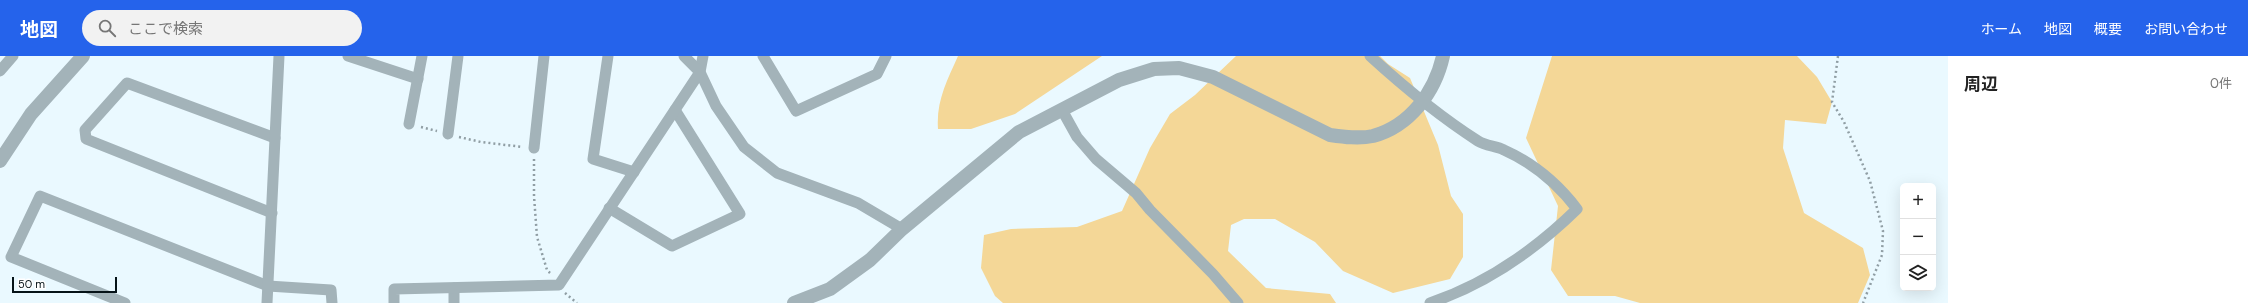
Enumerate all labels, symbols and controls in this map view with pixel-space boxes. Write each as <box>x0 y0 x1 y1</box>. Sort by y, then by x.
search box <box>82 10 362 46</box>
text: 地図 <box>20 17 58 42</box>
icon: search <box>96 17 118 39</box>
text: ここで検索 <box>128 19 203 39</box>
text: ホーム <box>1980 20 2022 38</box>
text: 地図 <box>2044 20 2072 38</box>
text: 概要 <box>2094 20 2122 38</box>
text: お問い合わせ <box>2144 20 2228 38</box>
text: 周辺 <box>1964 73 1998 95</box>
text: 0件 <box>2210 75 2232 92</box>
map controls <box>1900 183 1936 291</box>
button: + <box>1900 183 1936 219</box>
button: − <box>1900 219 1936 255</box>
button: layers <box>1900 255 1936 291</box>
scale bar <box>12 275 117 294</box>
text: 50 m <box>18 277 45 291</box>

